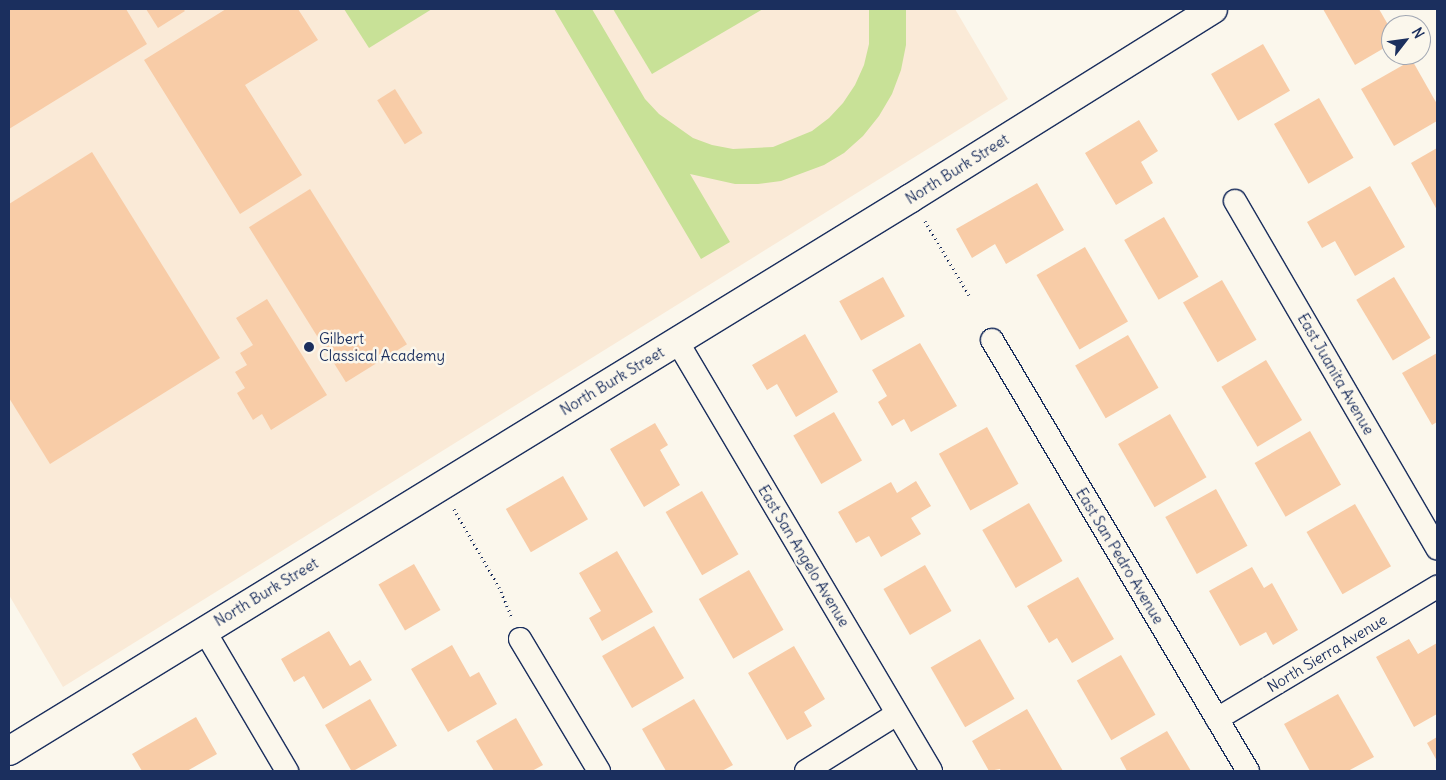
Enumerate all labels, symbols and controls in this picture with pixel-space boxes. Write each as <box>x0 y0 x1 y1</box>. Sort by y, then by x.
north arrow <box>1381 15 1431 65</box>
text: N <box>1408 24 1428 42</box>
street label: North Burk Street <box>902 130 1012 208</box>
street label: East Juanita Avenue <box>1294 310 1378 438</box>
place label: Gilbert Classical Academy <box>319 329 445 364</box>
marker: Gilbert Classical Academy <box>303 341 315 353</box>
street label: North Burk Street <box>557 343 667 419</box>
street label: East San Angelo Avenue <box>755 482 853 630</box>
street label: East San Pedro Avenue <box>1072 485 1168 627</box>
street label: North Burk Street <box>211 554 321 630</box>
street label: North Sierra Avenue <box>1264 610 1390 696</box>

